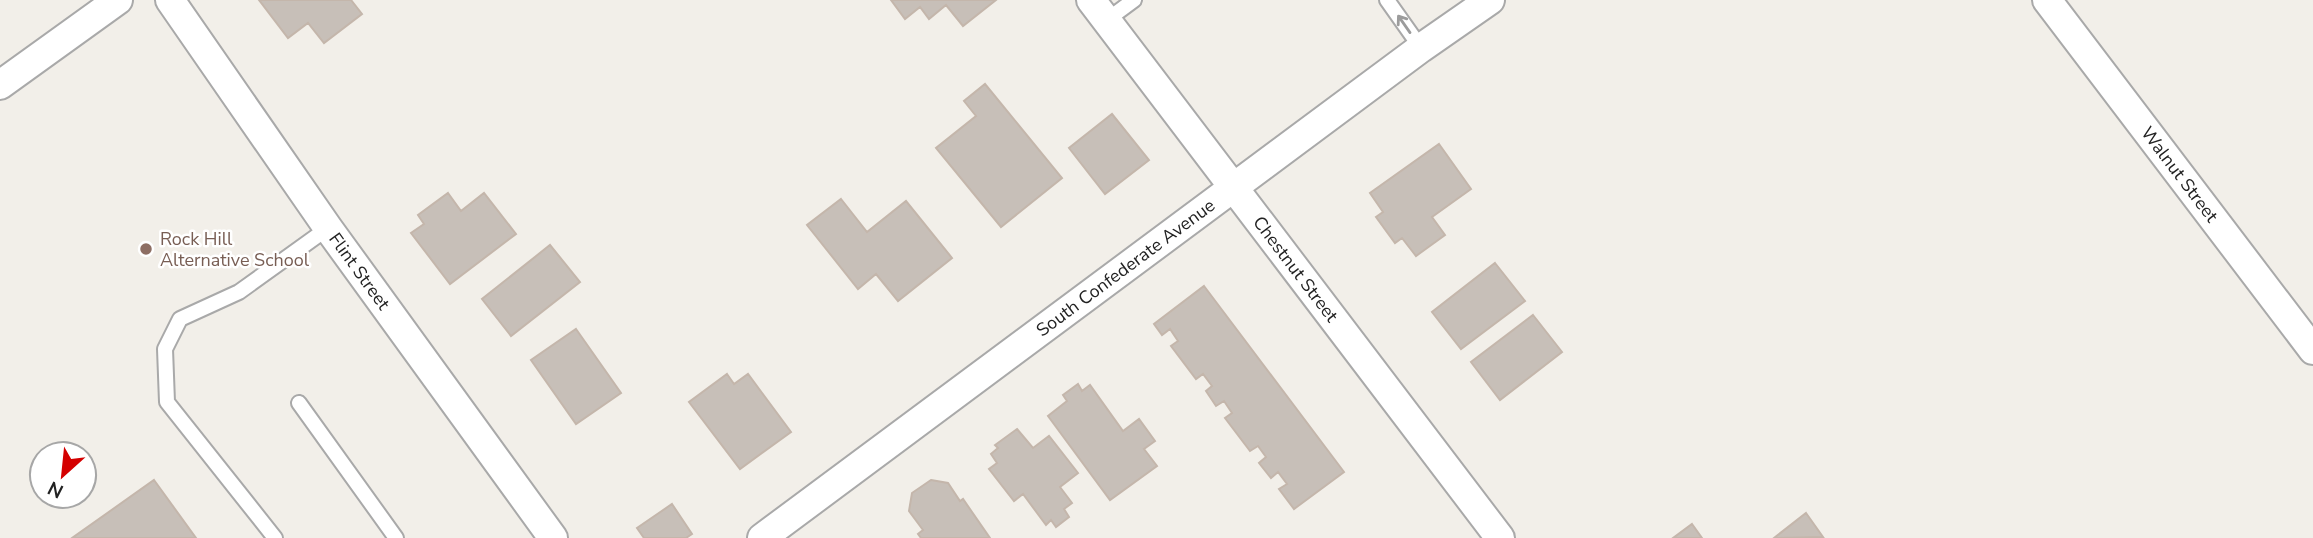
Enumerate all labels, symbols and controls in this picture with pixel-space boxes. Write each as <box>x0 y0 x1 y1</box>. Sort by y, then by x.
one-way arrow <box>1397 15 1411 34</box>
street label: Walnut Street <box>2135 122 2224 228</box>
street label: South Confederate Avenue <box>1031 193 1220 342</box>
street label: Chestnut Street <box>1247 211 1344 328</box>
place label: Rock Hill Alternative School <box>160 227 310 272</box>
street label: Flint Street <box>323 228 396 315</box>
marker: Rock Hill Alternative School <box>138 241 154 257</box>
north arrow <box>28 440 98 510</box>
text: N <box>43 474 68 504</box>

